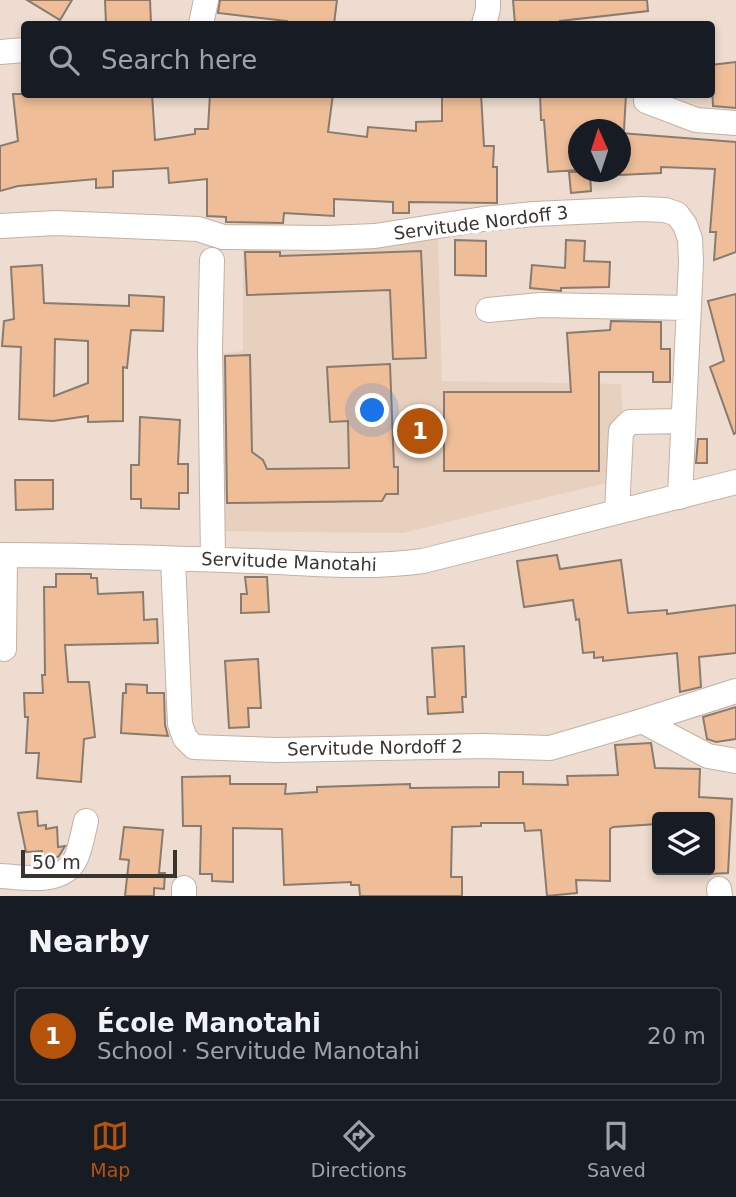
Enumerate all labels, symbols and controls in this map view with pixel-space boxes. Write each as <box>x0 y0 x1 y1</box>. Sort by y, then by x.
search box <box>21 21 715 98</box>
icon: search <box>45 41 83 79</box>
text: Search here <box>101 45 257 75</box>
north arrow <box>568 119 631 182</box>
street label: Servitude Nordoff 3 <box>392 201 569 244</box>
your location <box>355 393 389 427</box>
pin: 1 <box>397 405 443 457</box>
street label: Servitude Manotahi <box>201 548 377 575</box>
street label: Servitude Nordoff 2 <box>287 735 463 760</box>
map controls <box>652 812 715 875</box>
button: layers <box>652 812 715 875</box>
scale bar <box>21 847 177 879</box>
text: 50 m <box>32 851 81 873</box>
text: Nearby <box>28 924 150 959</box>
text: École Manotahi <box>97 1008 321 1038</box>
text: 1 <box>45 1023 61 1049</box>
text: 20 m <box>647 1023 706 1049</box>
text: School · Servitude Manotahi <box>97 1038 420 1064</box>
tab: Map <box>90 1117 130 1181</box>
tab: Directions <box>311 1117 407 1181</box>
tab: Saved <box>587 1117 646 1181</box>

